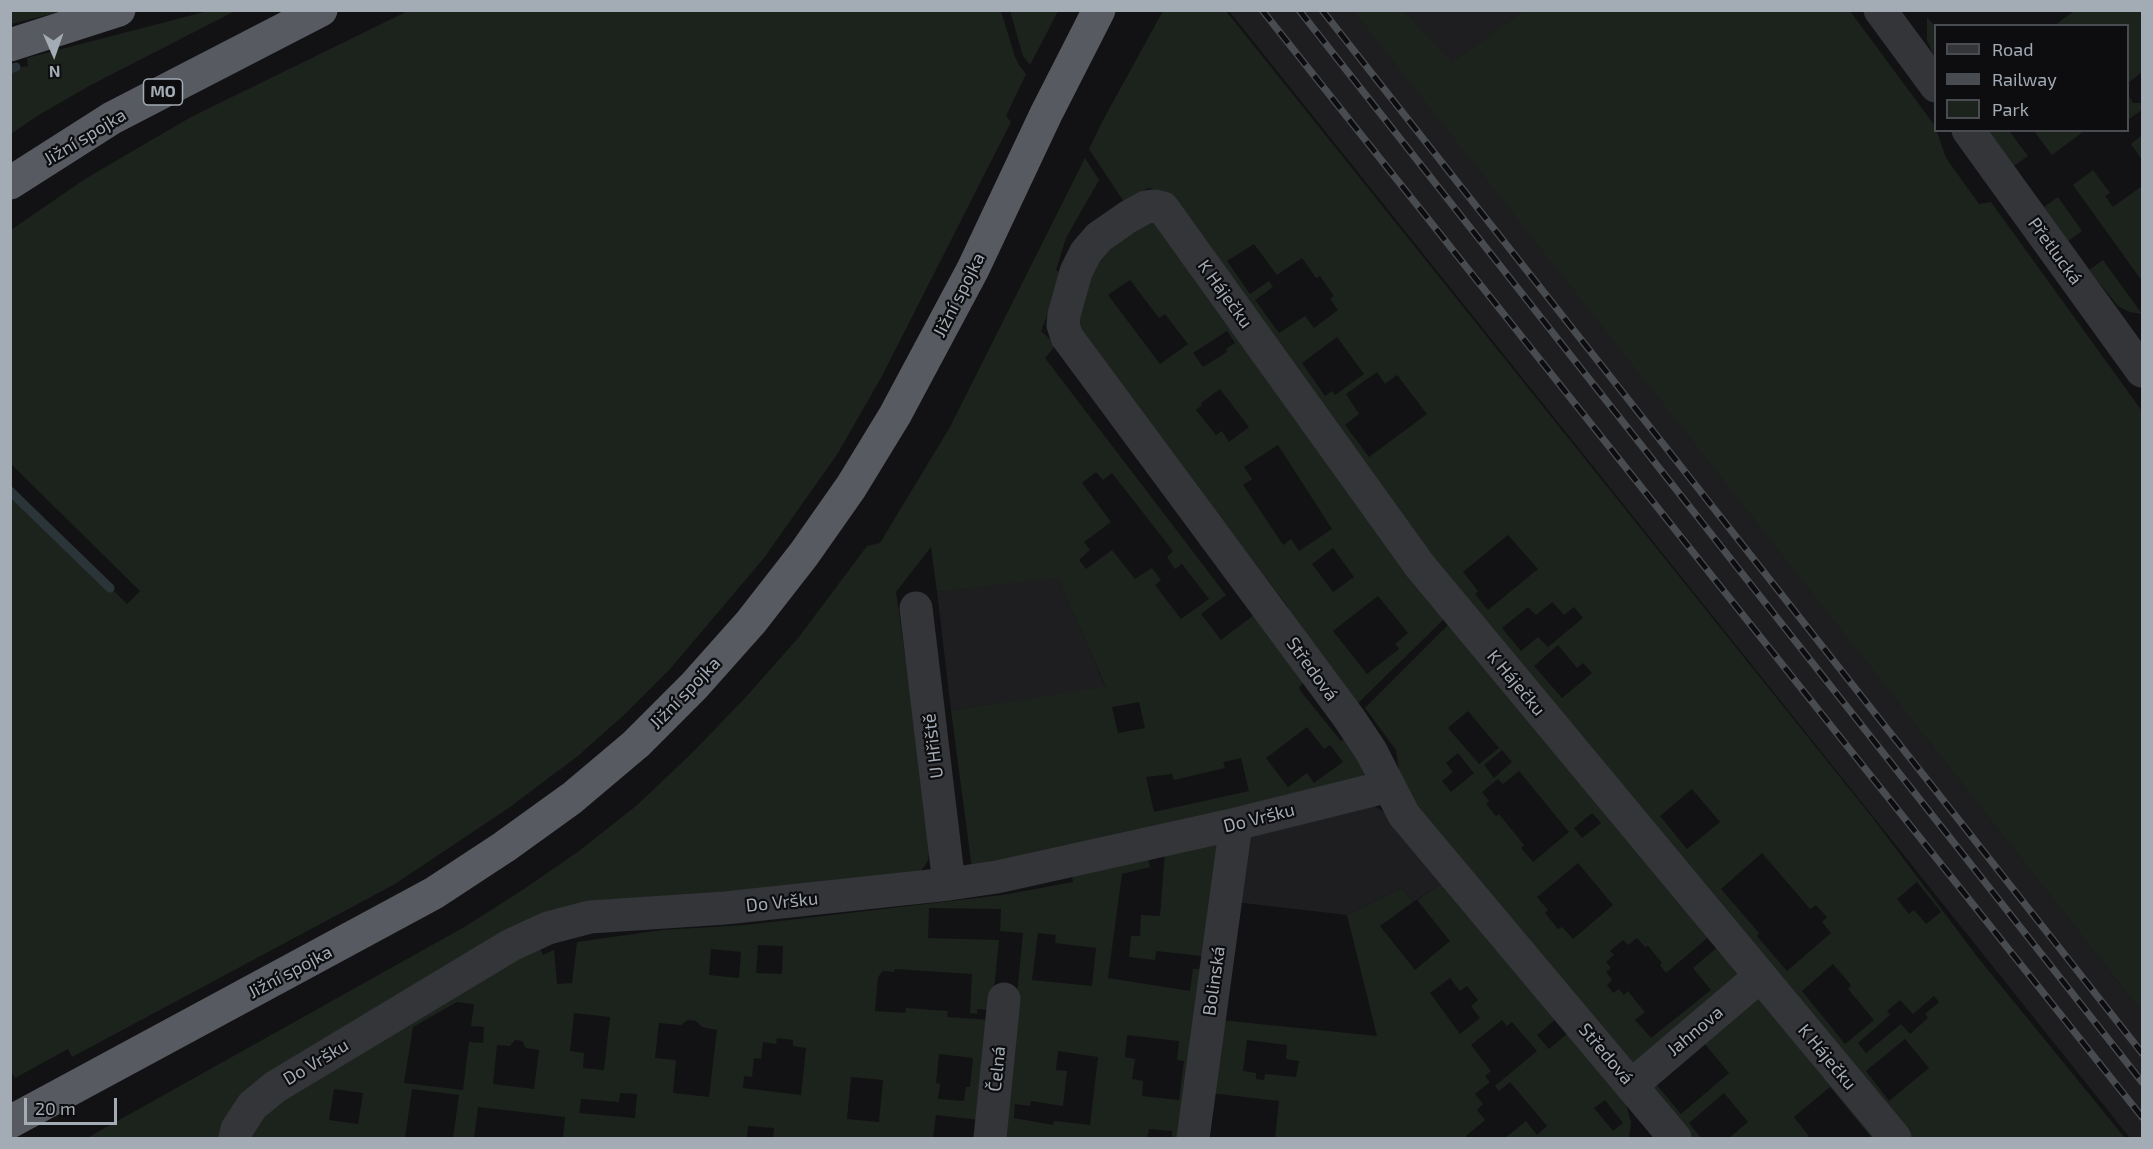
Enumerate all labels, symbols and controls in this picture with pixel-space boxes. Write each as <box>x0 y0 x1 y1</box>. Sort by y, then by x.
north arrow <box>24 24 84 84</box>
legend <box>1934 24 2129 132</box>
text: Road <box>1992 38 2033 60</box>
text: N <box>49 63 61 82</box>
text: Railway <box>1992 68 2057 90</box>
road number: MO <box>144 79 182 105</box>
text: Park <box>1992 98 2029 120</box>
street label: Jižní spojka <box>40 104 130 170</box>
street label: Přetlucká <box>2023 213 2087 289</box>
street label: Jižní spojka <box>928 249 990 341</box>
street label: K Háječku <box>1193 256 1257 332</box>
street label: Středová <box>1282 633 1342 705</box>
street label: K Háječku <box>1482 646 1550 720</box>
street label: Jižní spojka <box>645 652 725 734</box>
street label: U Hřiště <box>918 712 948 780</box>
street label: Do Vršku <box>1221 799 1297 837</box>
street label: Do Vršku <box>745 887 819 917</box>
street label: Jižní spojka <box>244 941 336 1003</box>
street label: Bolinská <box>1198 945 1230 1017</box>
street label: Jahnova <box>1663 1001 1727 1061</box>
street label: Středová <box>1574 1019 1638 1089</box>
street label: K Háječku <box>1793 1020 1861 1094</box>
street label: Do Vršku <box>279 1034 353 1090</box>
street label: Čelná <box>984 1045 1010 1093</box>
scale bar <box>27 1086 120 1124</box>
text: 20 m <box>35 1097 76 1119</box>

